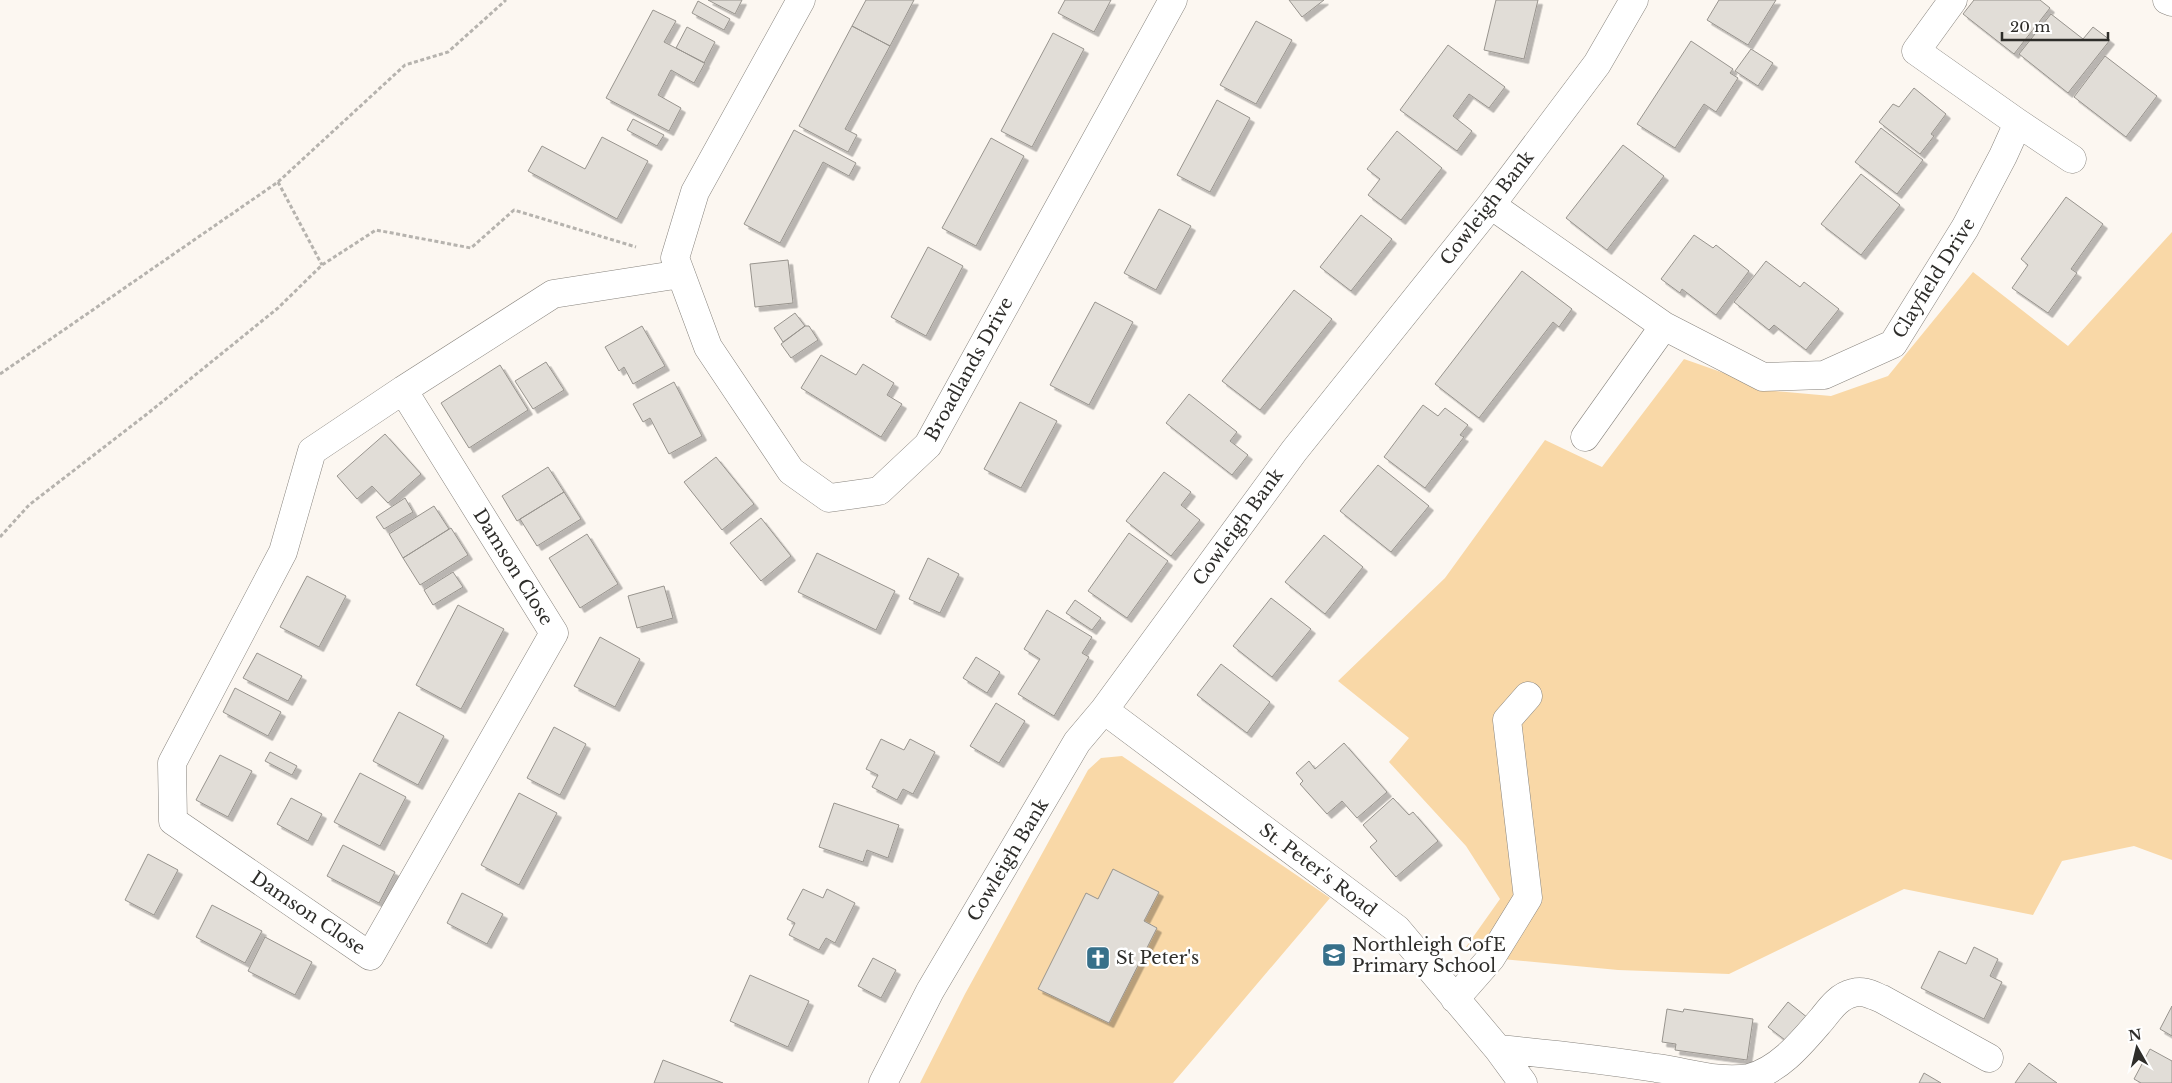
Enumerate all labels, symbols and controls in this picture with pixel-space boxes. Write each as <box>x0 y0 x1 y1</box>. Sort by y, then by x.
scale bar <box>2002 10 2108 42</box>
text: 20 m <box>2010 17 2050 36</box>
street label: Cowleigh Bank <box>1436 146 1538 270</box>
street label: Clayfield Drive <box>1888 214 1980 342</box>
street label: Broadlands Drive <box>920 293 1018 445</box>
street label: Cowleigh Bank <box>1188 464 1288 590</box>
street label: Damson Close <box>468 505 558 629</box>
street label: Cowleigh Bank <box>963 795 1053 925</box>
street label: St. Peter's Road <box>1255 819 1381 921</box>
street label: Damson Close <box>247 867 369 959</box>
place label: Northleigh CofE Primary School <box>1352 934 1506 977</box>
school or university icon: Northleigh CofE Primary School <box>1321 942 1347 968</box>
church icon: St Peter's <box>1085 945 1111 971</box>
place label: St Peter's <box>1116 947 1199 969</box>
north arrow <box>2112 1023 2162 1073</box>
text: N <box>2127 1025 2143 1045</box>

